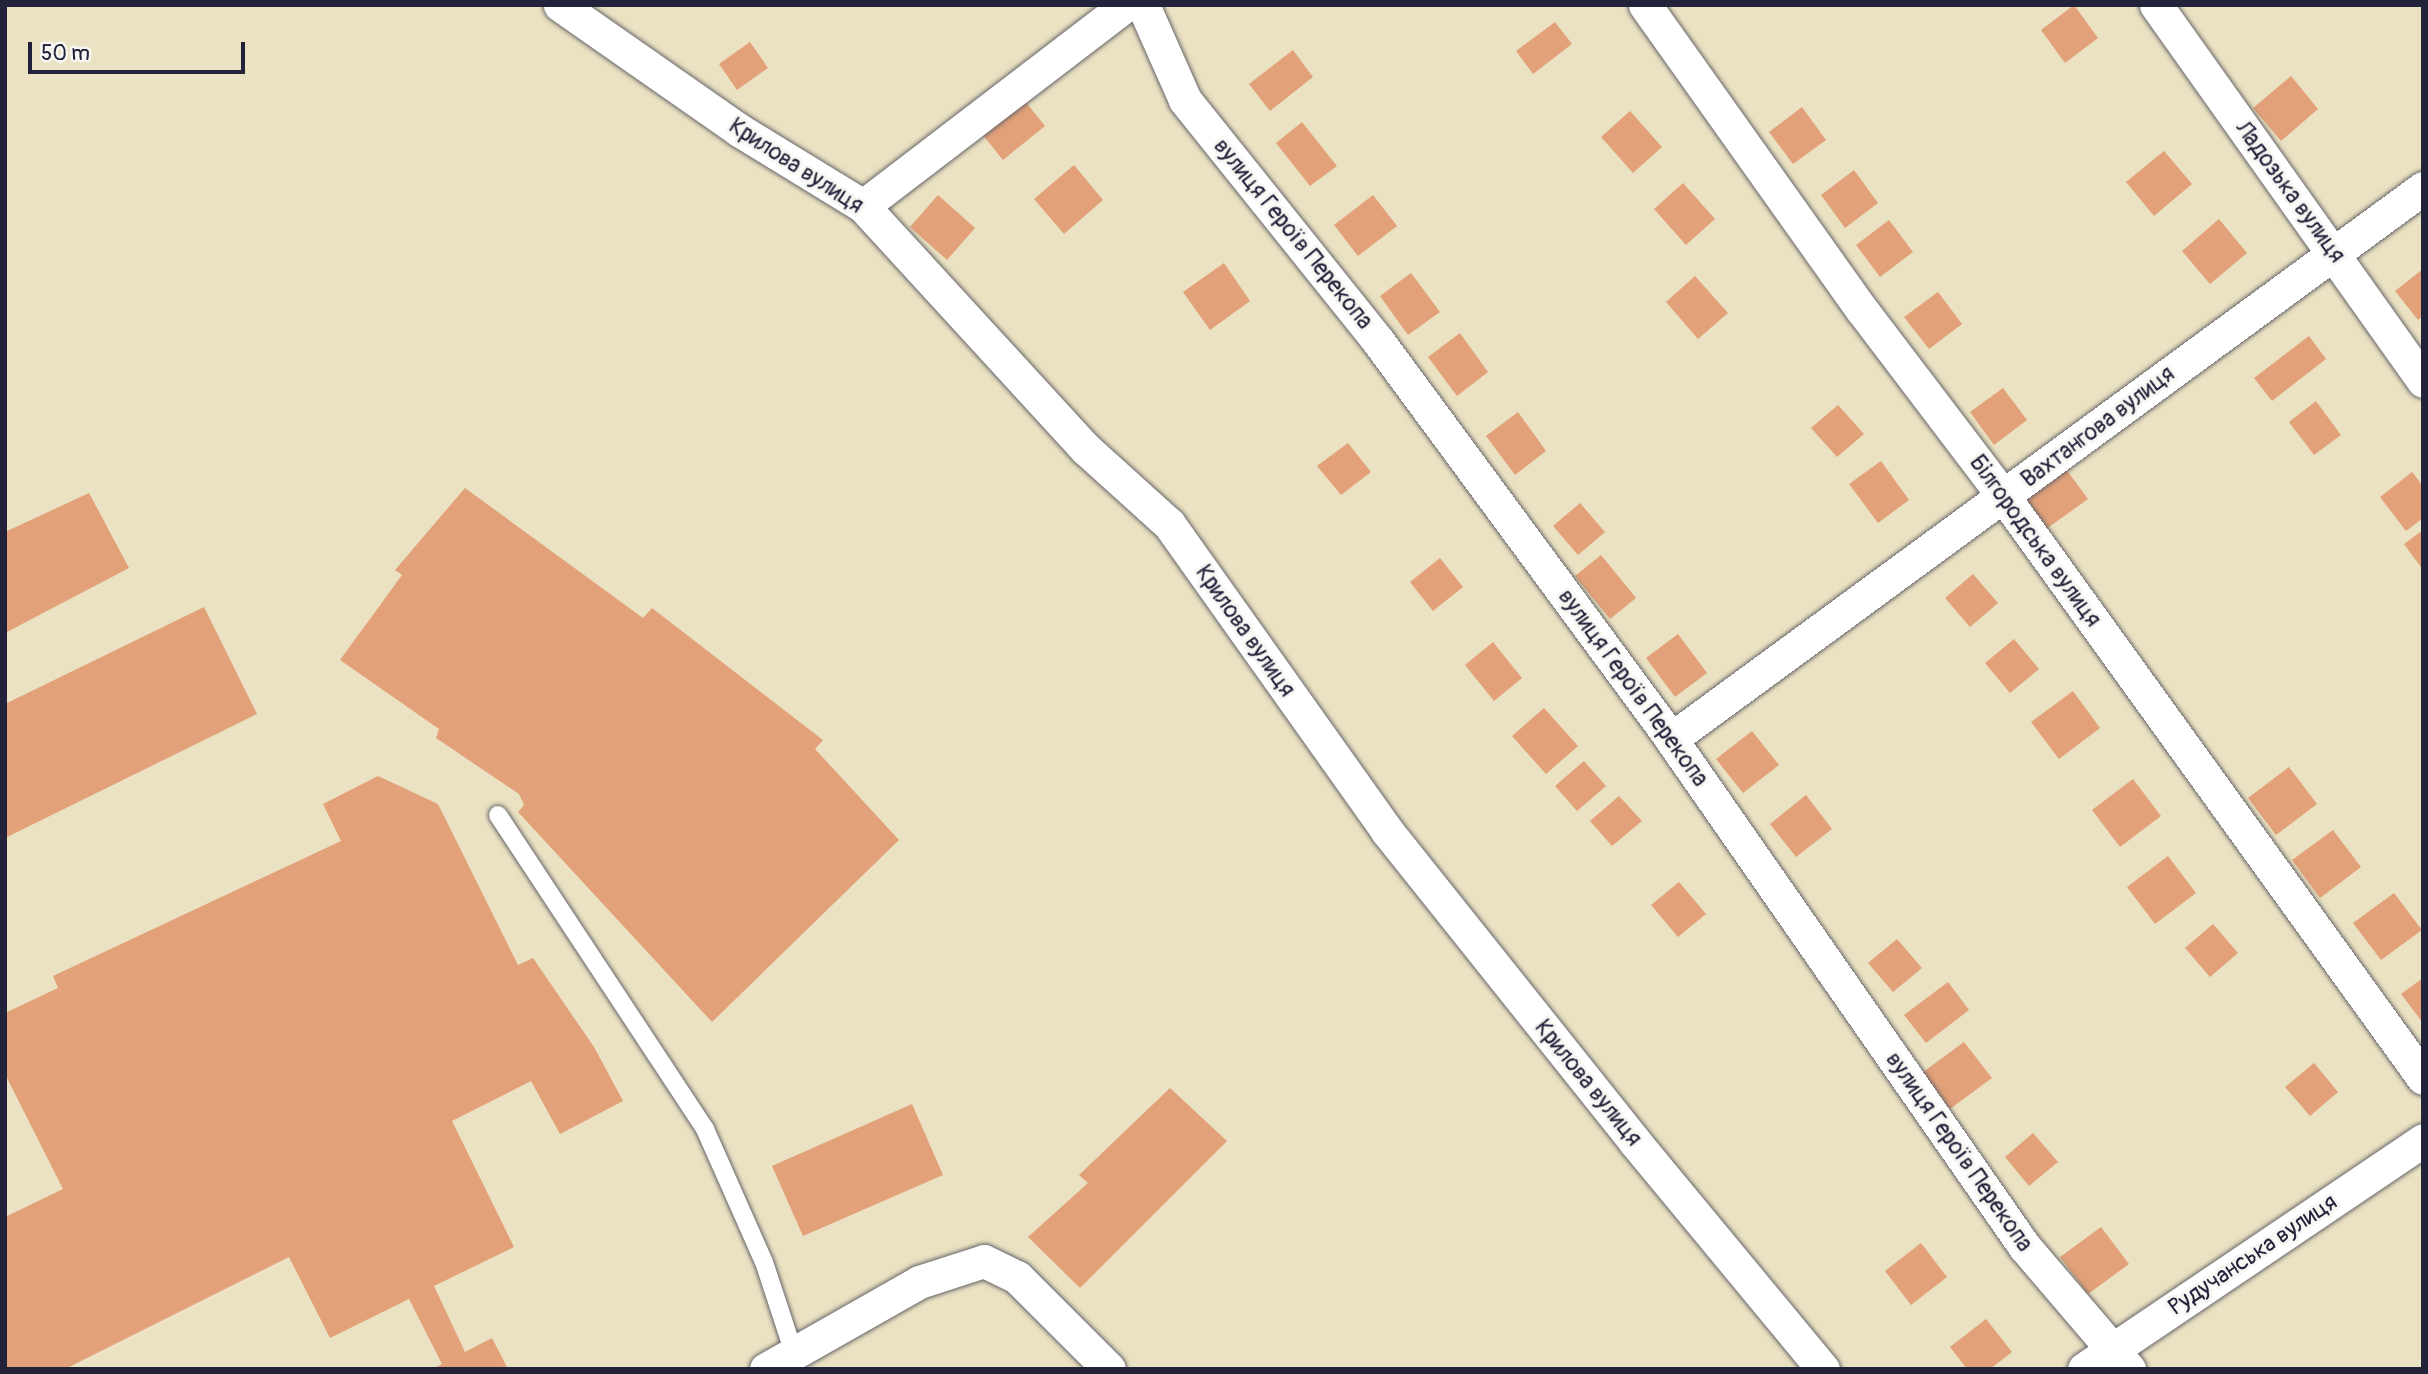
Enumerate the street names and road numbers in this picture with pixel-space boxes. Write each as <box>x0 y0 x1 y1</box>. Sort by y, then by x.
street label: Крилова вулиця <box>724 112 868 220</box>
street label: Ладозька вулиця <box>2229 116 2351 268</box>
street label: вулиця Героїв Перекопа <box>1208 133 1378 335</box>
street label: Вахтангова вулиця <box>2016 360 2180 494</box>
street label: Білгородська вулиця <box>1963 450 2107 632</box>
street label: Крилова вулиця <box>1189 560 1301 702</box>
street label: вулиця Героїв Перекопа <box>1552 584 1714 792</box>
street label: Крилова вулиця <box>1529 1014 1647 1152</box>
street label: вулиця Героїв Перекопа <box>1880 1047 2038 1257</box>
street label: Рудучанська вулиця <box>2164 1188 2342 1322</box>

